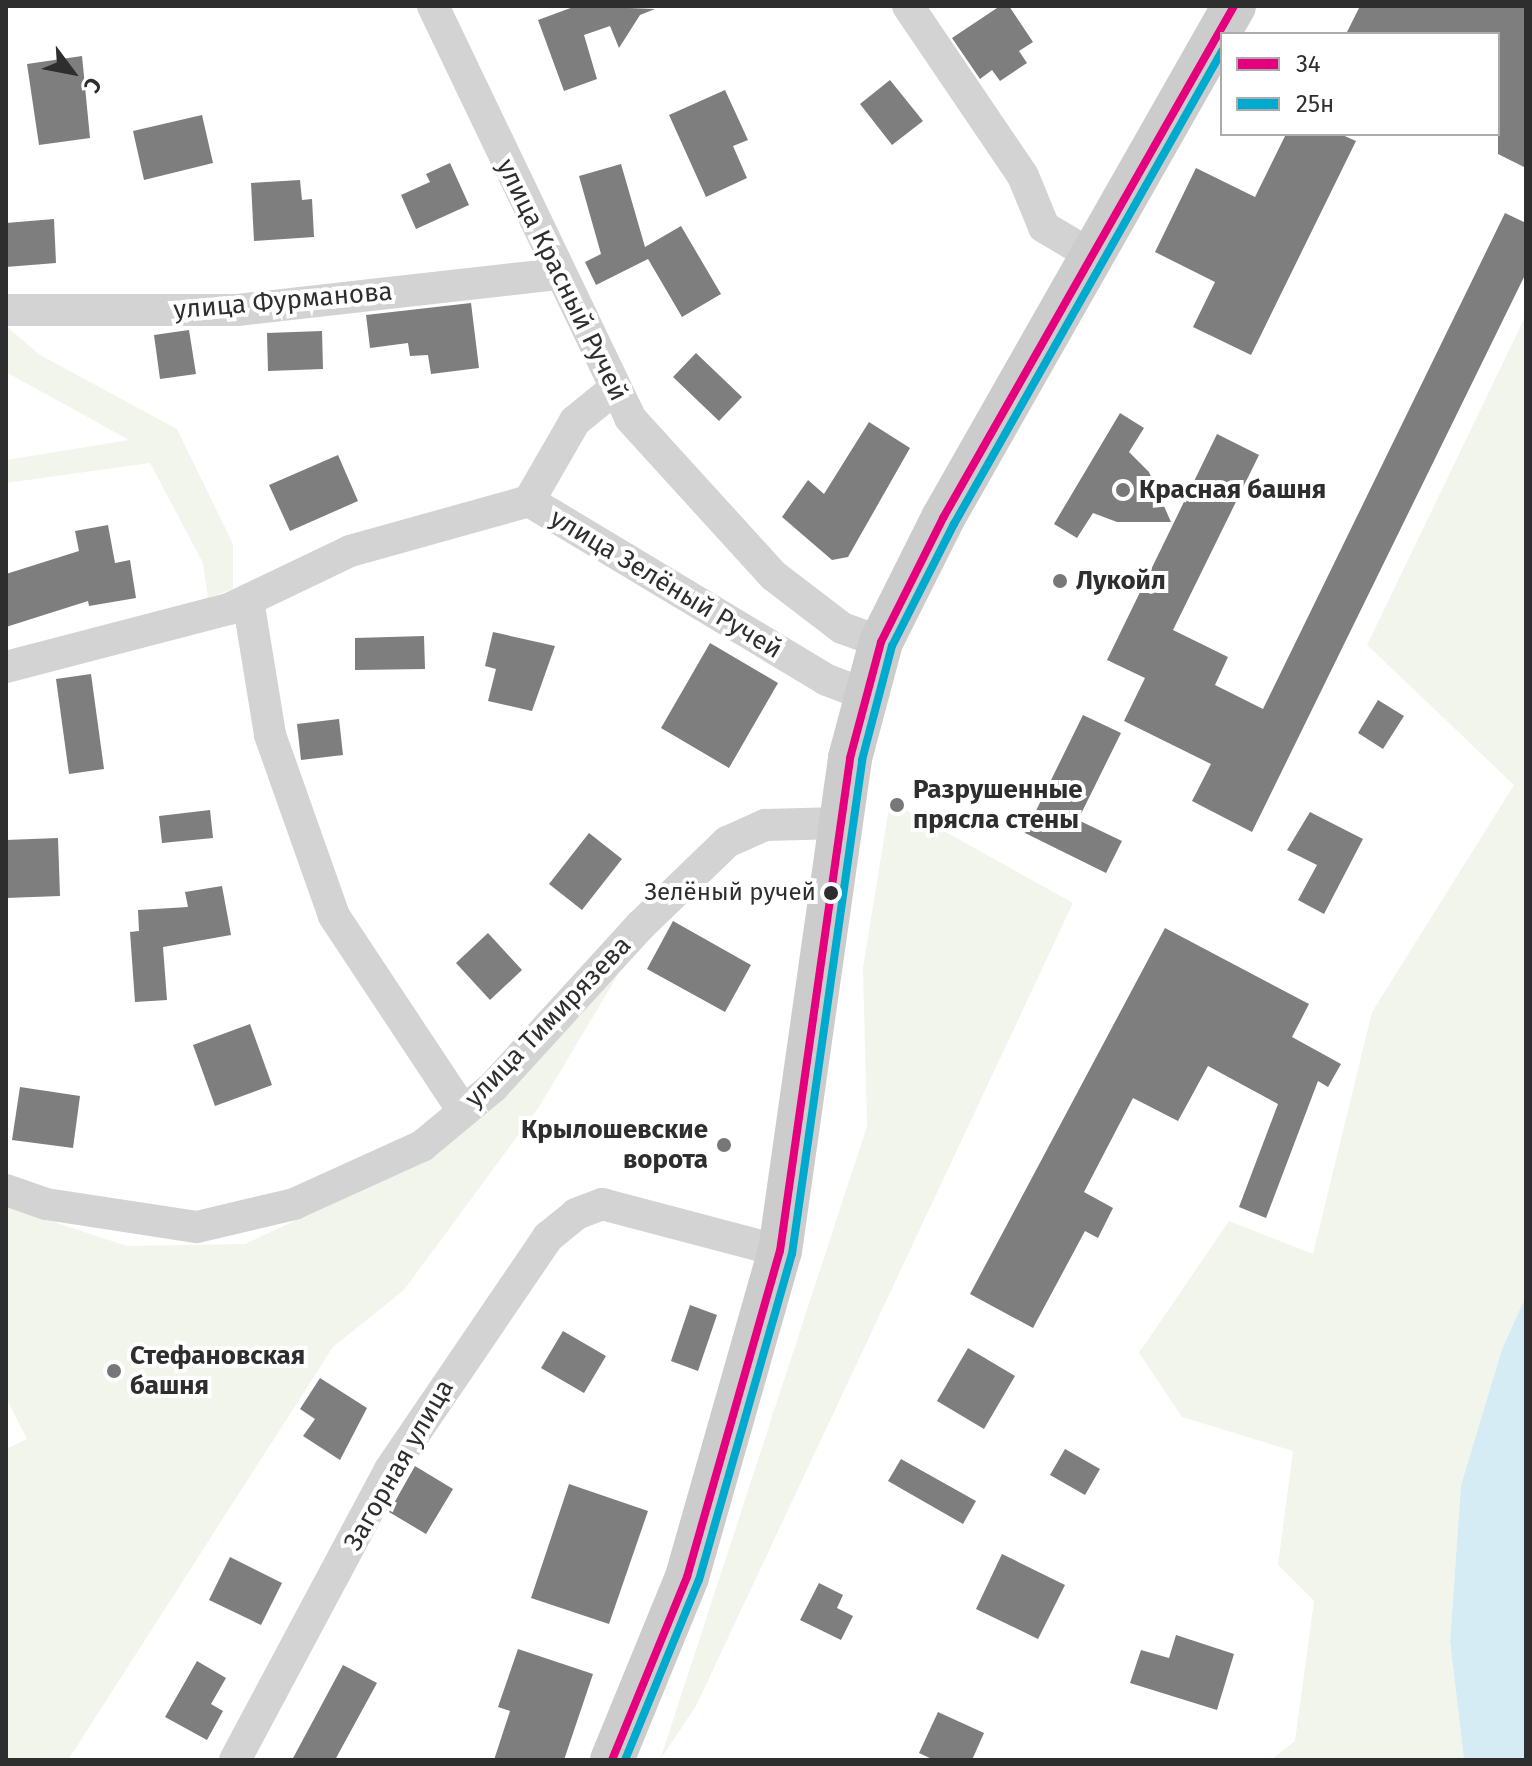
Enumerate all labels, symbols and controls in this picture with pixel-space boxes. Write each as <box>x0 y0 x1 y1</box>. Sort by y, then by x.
north arrow <box>32 32 112 112</box>
legend <box>1220 32 1500 136</box>
text: 34 <box>1296 50 1321 78</box>
text: С <box>78 72 108 98</box>
text: 25н <box>1296 90 1334 118</box>
street label: улица Красный Ручей <box>490 154 634 406</box>
street label: улица Фурманова <box>172 276 394 326</box>
place label: Красная башня <box>1139 474 1326 506</box>
marker: Красная башня <box>1114 481 1132 499</box>
street label: улица Зелёный Ручей <box>544 502 788 666</box>
place label: Лукойл <box>1076 565 1166 597</box>
marker: Лукойл <box>1051 572 1069 590</box>
place label: Разрушенные прясла стены <box>913 774 1083 836</box>
marker: Разрушенные прясла стены <box>888 796 906 814</box>
place label: Зелёный ручей <box>644 879 816 907</box>
marker: Зелёный ручей <box>823 885 839 901</box>
street label: улица Тимирязева <box>458 930 638 1114</box>
place label: Крылошевские ворота <box>521 1114 708 1176</box>
marker: Крылошевские ворота <box>715 1136 733 1154</box>
place label: Стефановская башня <box>130 1340 305 1402</box>
marker: Стефановская башня <box>105 1362 123 1380</box>
street label: Загорная улица <box>337 1374 461 1556</box>

